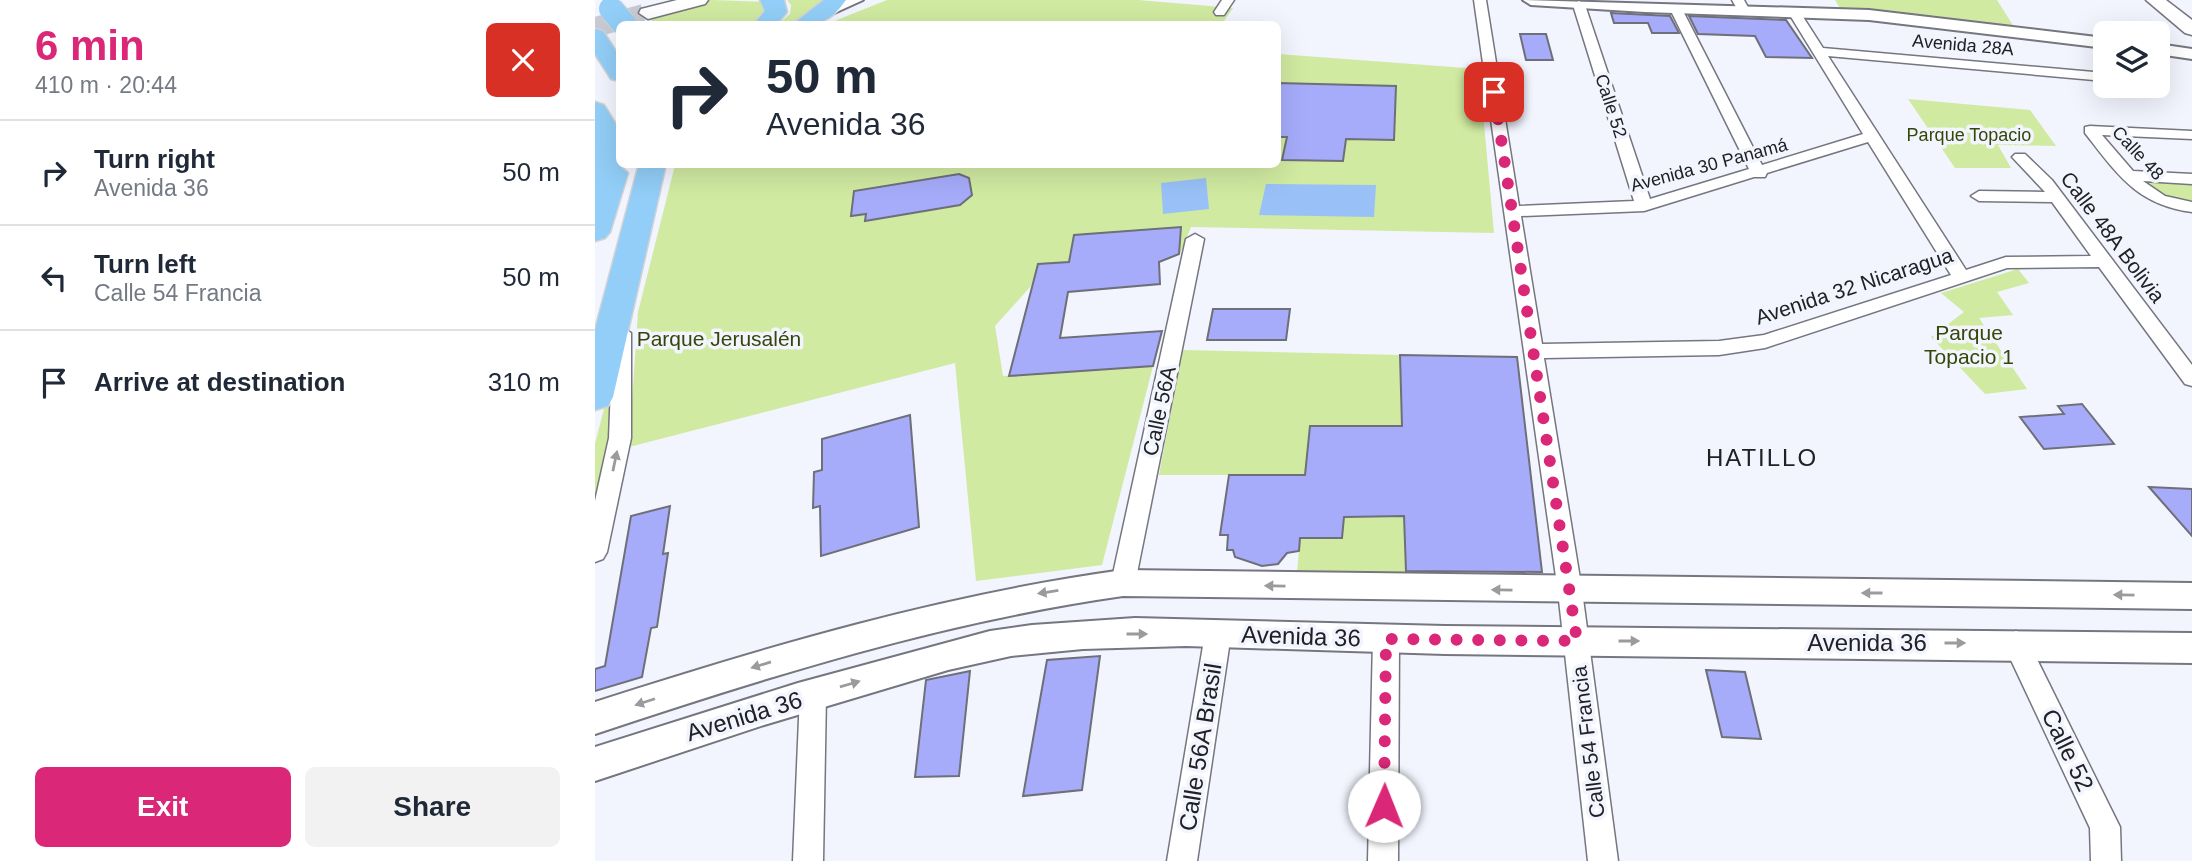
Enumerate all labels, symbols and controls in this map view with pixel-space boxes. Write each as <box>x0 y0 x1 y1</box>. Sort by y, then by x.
map controls <box>2093 21 2170 98</box>
button: layers <box>2093 21 2170 98</box>
text: 6 min <box>35 22 145 69</box>
button: close <box>486 23 560 97</box>
street label: Avenida 28A <box>1911 31 2015 59</box>
icon: right <box>651 49 742 140</box>
text: 50 m <box>766 49 878 103</box>
pin <box>1464 62 1524 122</box>
text: 410 m · 20:44 <box>35 72 177 98</box>
street label: Calle 52 <box>1591 72 1631 140</box>
icon: arrive <box>1475 73 1513 111</box>
text: Avenida 36 <box>766 106 926 142</box>
street label: Calle 48 <box>2108 122 2168 184</box>
park label: Parque Topacio <box>1907 125 2031 145</box>
street label: Avenida 30 Panamá <box>1628 134 1791 196</box>
text: Turn right <box>94 144 215 174</box>
icon: right <box>35 154 73 192</box>
text: 50 m <box>502 157 560 187</box>
street label: Calle 48A Bolivia <box>2056 167 2170 307</box>
text: Avenida 36 <box>94 175 209 201</box>
street label: Avenida 32 Nicaragua <box>1752 243 1956 329</box>
text: Turn left <box>94 249 196 279</box>
icon: left <box>35 259 73 297</box>
text: 50 m <box>502 262 560 292</box>
text: Calle 54 Francia <box>94 280 261 306</box>
park label: Parque Topacio 1 <box>1924 321 2014 368</box>
park label: Parque Jerusalén <box>637 327 801 350</box>
icon: arrive <box>35 364 73 402</box>
street label: Calle 56A <box>1138 364 1180 458</box>
text: Arrive at destination <box>94 367 345 397</box>
text: 310 m <box>488 367 560 397</box>
district label: HATILLO <box>1706 444 1818 471</box>
one-way arrow <box>609 450 620 472</box>
one-way arrow <box>1263 580 1285 591</box>
one-way arrow <box>1491 584 1513 595</box>
one-way arrow <box>1037 587 1059 598</box>
one-way arrow <box>1861 587 1883 599</box>
one-way arrow <box>2113 589 2135 601</box>
street label: Avenida 36 <box>1241 620 1361 652</box>
one-way arrow <box>1126 628 1148 640</box>
street label: Avenida 36 <box>1807 629 1927 656</box>
one-way arrow <box>1619 635 1641 647</box>
one-way arrow <box>1944 637 1966 649</box>
one-way arrow <box>751 661 772 671</box>
street label: Calle 56A Brasil <box>1173 661 1227 833</box>
street label: Calle 54 Francia <box>1567 664 1609 819</box>
one-way arrow <box>839 678 861 689</box>
street label: Avenida 36 <box>683 686 805 746</box>
one-way arrow <box>634 697 655 707</box>
street label: Calle 52 <box>2037 705 2099 795</box>
button: Exit <box>35 767 291 847</box>
button: Share <box>305 767 560 847</box>
position arrow <box>1347 769 1421 843</box>

